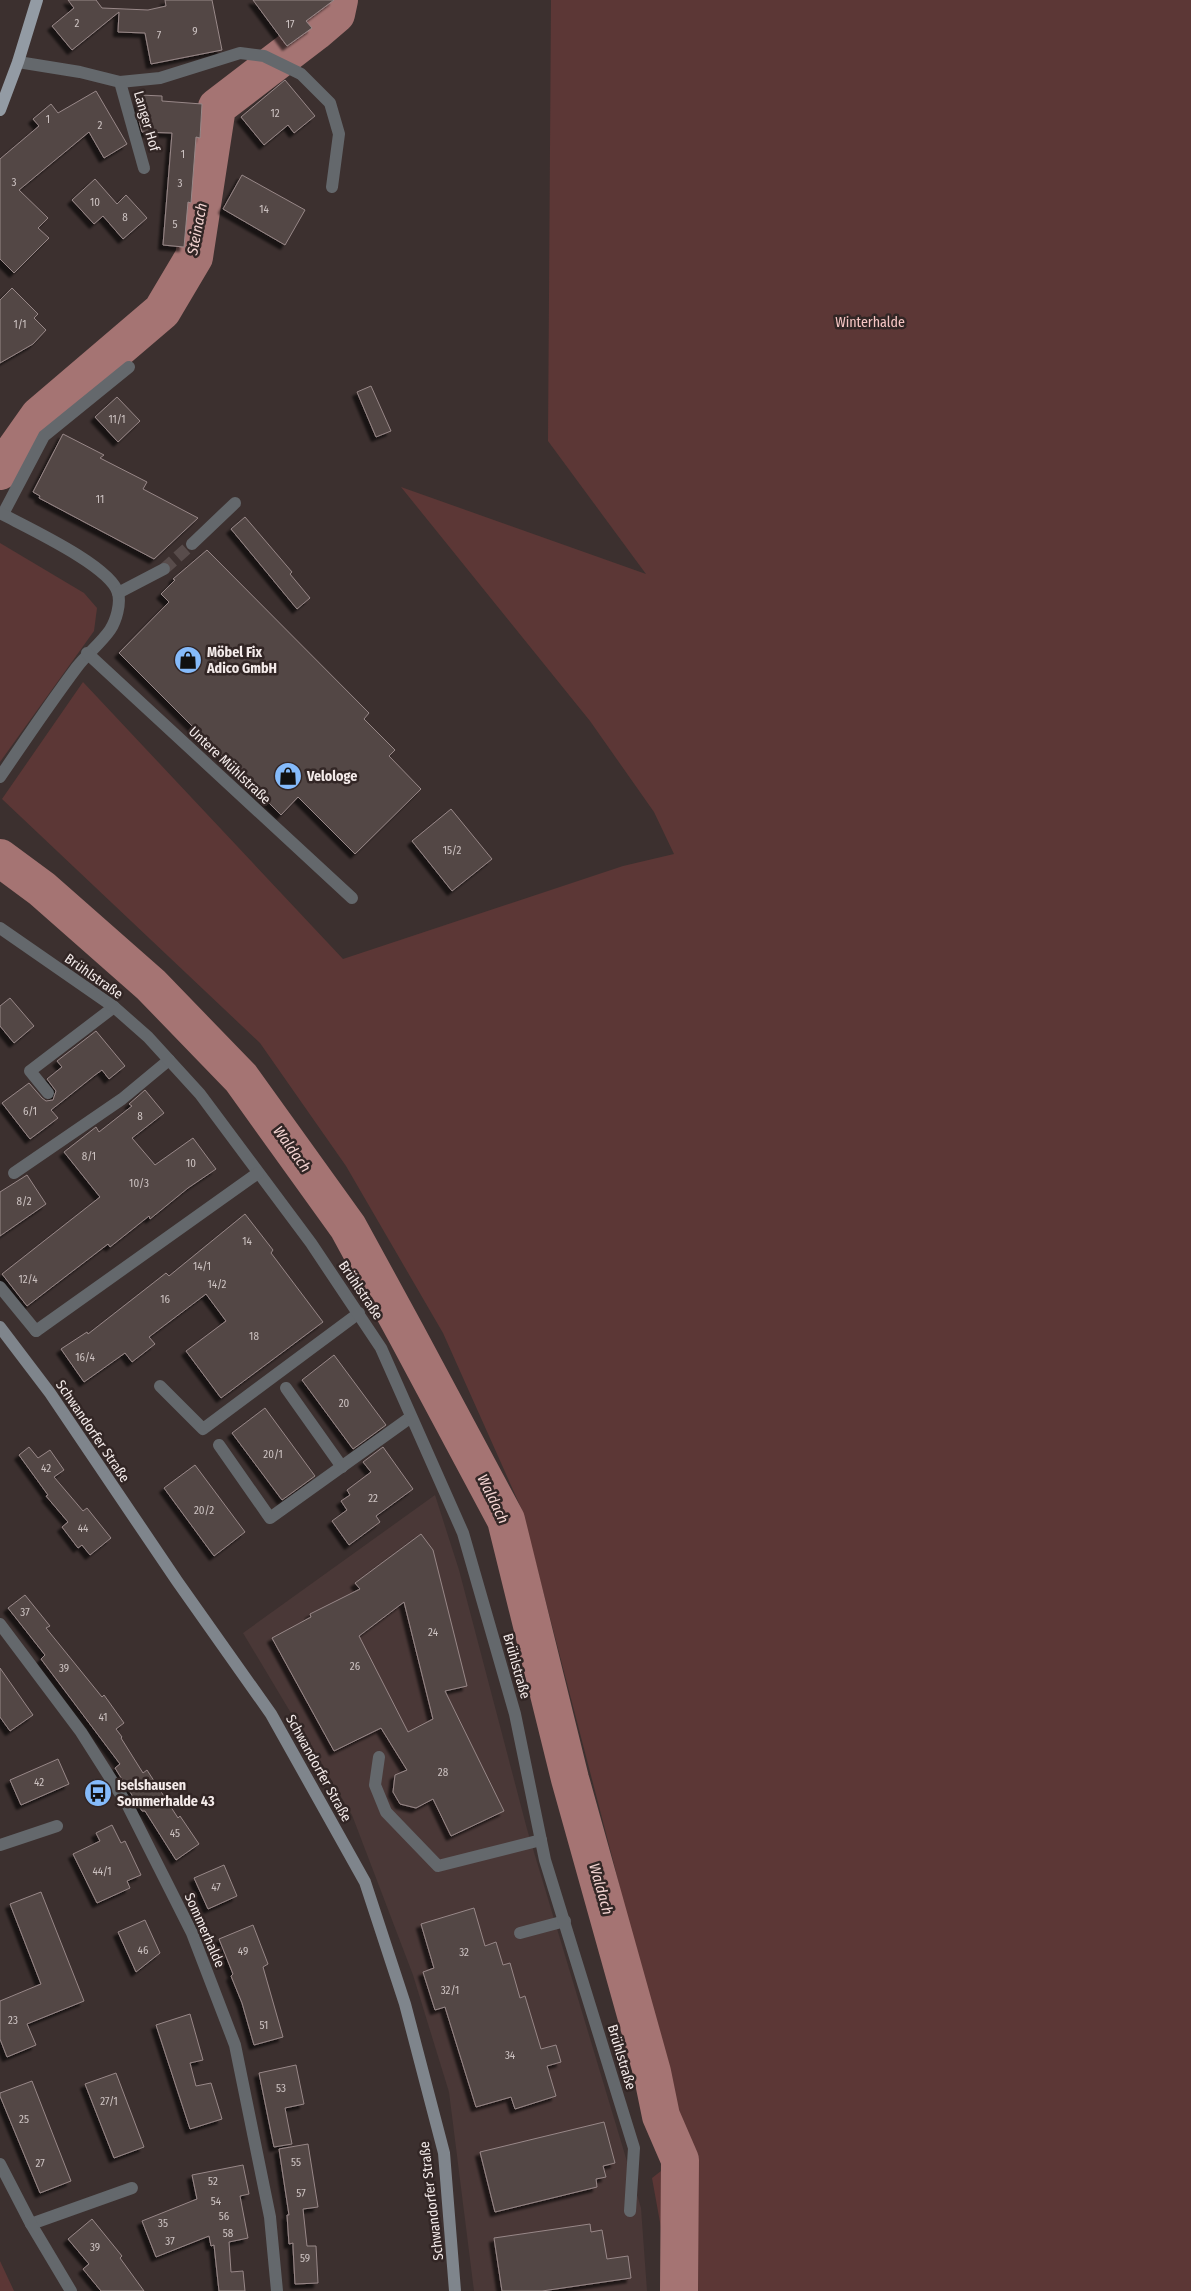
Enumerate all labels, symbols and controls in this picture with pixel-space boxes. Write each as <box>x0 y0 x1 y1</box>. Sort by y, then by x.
house number: 2 <box>75 17 80 30</box>
house number: 17 <box>286 18 295 31</box>
house number: 9 <box>192 25 198 38</box>
house number: 7 <box>157 29 162 42</box>
street label: Langer Hof <box>130 89 164 155</box>
house number: 12 <box>270 107 280 120</box>
house number: 1 <box>46 113 50 126</box>
house number: 2 <box>98 119 103 132</box>
house number: 1 <box>181 148 185 161</box>
house number: 3 <box>12 176 17 189</box>
house number: 3 <box>178 177 183 190</box>
house number: 10 <box>90 196 100 209</box>
water label: Steinach <box>183 201 211 258</box>
house number: 14 <box>259 203 269 216</box>
house number: 8 <box>122 211 128 224</box>
house number: 5 <box>172 218 178 231</box>
park label: Winterhalde <box>835 314 905 331</box>
house number: 1/1 <box>13 318 27 331</box>
house number: 11/1 <box>108 413 126 426</box>
house number: 11 <box>96 493 104 506</box>
place label: Möbel Fix Adico GmbH <box>206 644 277 677</box>
shop icon: Möbel Fix Adico GmbH <box>173 645 203 675</box>
street label: Untere Mühlstraße <box>185 723 274 808</box>
shop icon: Velologe <box>273 761 303 791</box>
place label: Velologe <box>306 768 357 785</box>
house number: 15/2 <box>443 844 461 857</box>
street label: Brühlstraße <box>61 950 126 1003</box>
house number: 6/1 <box>23 1105 37 1118</box>
house number: 8 <box>137 1110 143 1123</box>
water label: Waldach <box>269 1122 315 1176</box>
house number: 8/1 <box>82 1150 96 1163</box>
house number: 10 <box>186 1157 196 1170</box>
house number: 10/3 <box>129 1177 149 1190</box>
house number: 8/2 <box>16 1195 32 1208</box>
house number: 14 <box>242 1235 252 1248</box>
street label: Brühlstraße <box>335 1258 386 1323</box>
house number: 14/1 <box>193 1260 211 1273</box>
house number: 12/4 <box>18 1273 38 1286</box>
house number: 14/2 <box>208 1278 227 1291</box>
house number: 16 <box>160 1293 170 1306</box>
house number: 18 <box>249 1330 259 1343</box>
house number: 16/4 <box>75 1351 95 1364</box>
street label: Schwandorfer Straße <box>52 1377 133 1486</box>
house number: 20 <box>339 1397 350 1410</box>
house number: 20/1 <box>263 1448 283 1461</box>
house number: 42 <box>41 1462 51 1475</box>
water label: Waldach <box>473 1471 513 1527</box>
house number: 22 <box>368 1492 378 1505</box>
house number: 20/2 <box>194 1504 214 1517</box>
house number: 44 <box>78 1522 89 1535</box>
house number: 37 <box>20 1606 30 1619</box>
house number: 24 <box>428 1626 439 1639</box>
street label: Brühlstraße <box>499 1631 534 1701</box>
house number: 26 <box>350 1660 361 1673</box>
house number: 39 <box>59 1662 69 1675</box>
house number: 41 <box>98 1711 108 1724</box>
street label: Schwandorfer Straße <box>282 1712 355 1825</box>
house number: 28 <box>438 1766 449 1779</box>
house number: 42 <box>34 1776 44 1789</box>
place label: Iselshausen Sommerhalde 43 <box>117 1777 215 1810</box>
bus stop icon: Iselshausen Sommerhalde 43 <box>83 1778 113 1808</box>
house number: 45 <box>170 1827 180 1840</box>
water label: Waldach <box>585 1861 617 1917</box>
house number: 44/1 <box>92 1865 112 1878</box>
house number: 47 <box>211 1881 221 1894</box>
street label: Sommerhalde <box>181 1890 229 1970</box>
house number: 46 <box>138 1944 149 1957</box>
house number: 49 <box>238 1945 248 1958</box>
house number: 32 <box>459 1946 469 1959</box>
house number: 32/1 <box>441 1984 459 1997</box>
house number: 23 <box>8 2014 18 2027</box>
house number: 51 <box>260 2019 268 2032</box>
street label: Brühlstraße <box>604 2023 639 2092</box>
house number: 34 <box>505 2049 516 2062</box>
house number: 53 <box>276 2082 286 2095</box>
house number: 27/1 <box>100 2095 118 2108</box>
house number: 25 <box>19 2113 29 2126</box>
street label: Schwandorfer Straße <box>416 2140 447 2261</box>
house number: 55 <box>291 2156 301 2169</box>
house number: 27 <box>35 2157 45 2170</box>
house number: 52 <box>208 2175 218 2188</box>
house number: 57 <box>296 2187 306 2200</box>
house number: 54 <box>211 2195 222 2208</box>
house number: 56 <box>219 2210 230 2223</box>
house number: 35 <box>158 2217 168 2230</box>
house number: 58 <box>223 2227 234 2240</box>
house number: 37 <box>165 2235 175 2248</box>
house number: 39 <box>90 2241 100 2254</box>
house number: 59 <box>300 2252 310 2265</box>

